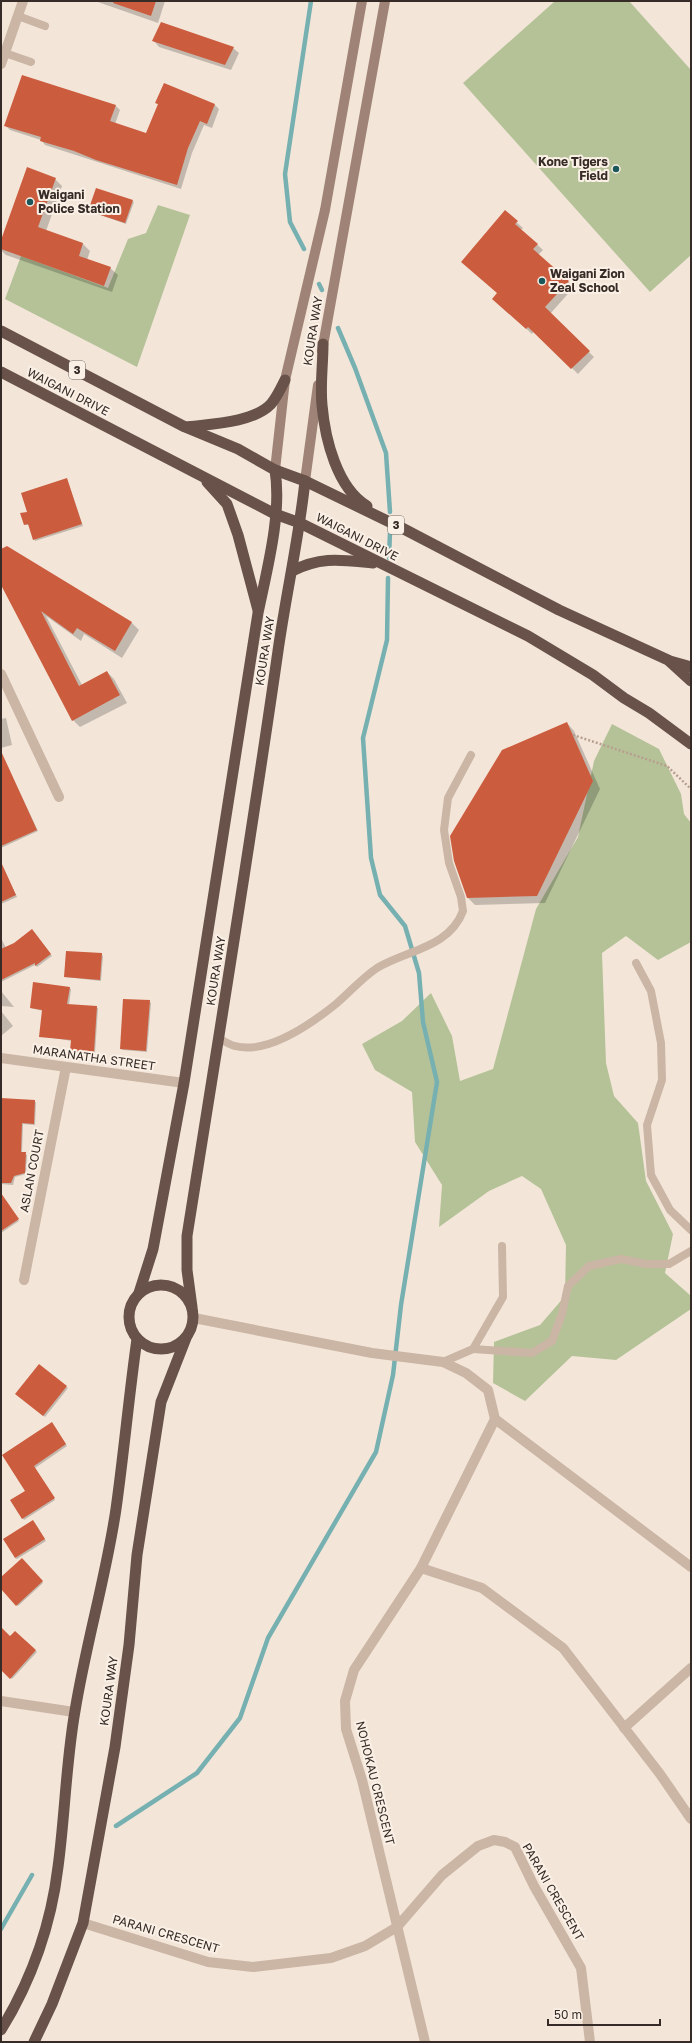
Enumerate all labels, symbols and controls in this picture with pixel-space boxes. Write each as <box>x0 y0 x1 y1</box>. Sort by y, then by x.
place label: Kone Tigers Field <box>538 154 608 183</box>
marker: Kone Tigers Field <box>611 164 621 174</box>
place label: Waigani Police Station <box>38 187 120 216</box>
marker: Waigani Police Station <box>25 197 35 207</box>
place label: Waigani Zion Zeal School <box>550 266 625 295</box>
marker: Waigani Zion Zeal School <box>537 276 547 286</box>
street label: KOURA WAY <box>300 295 325 367</box>
road number: 3 <box>69 361 85 379</box>
street label: WAIGANI DRIVE <box>25 364 112 419</box>
street label: WAIGANI DRIVE <box>314 509 401 564</box>
road number: 3 <box>388 516 404 534</box>
street label: KOURA WAY <box>252 615 277 687</box>
street label: KOURA WAY <box>203 935 228 1007</box>
street label: MARANATHA STREET <box>32 1041 157 1074</box>
street label: ASLAN COURT <box>16 1128 47 1214</box>
street label: KOURA WAY <box>96 1655 121 1727</box>
street label: NOHOKAU CRESCENT <box>353 1719 398 1847</box>
street label: PARANI CRESCENT <box>519 1840 588 1944</box>
street label: PARANI CRESCENT <box>111 1911 222 1956</box>
scale bar <box>548 2001 660 2027</box>
text: 50 m <box>554 2007 582 2022</box>

